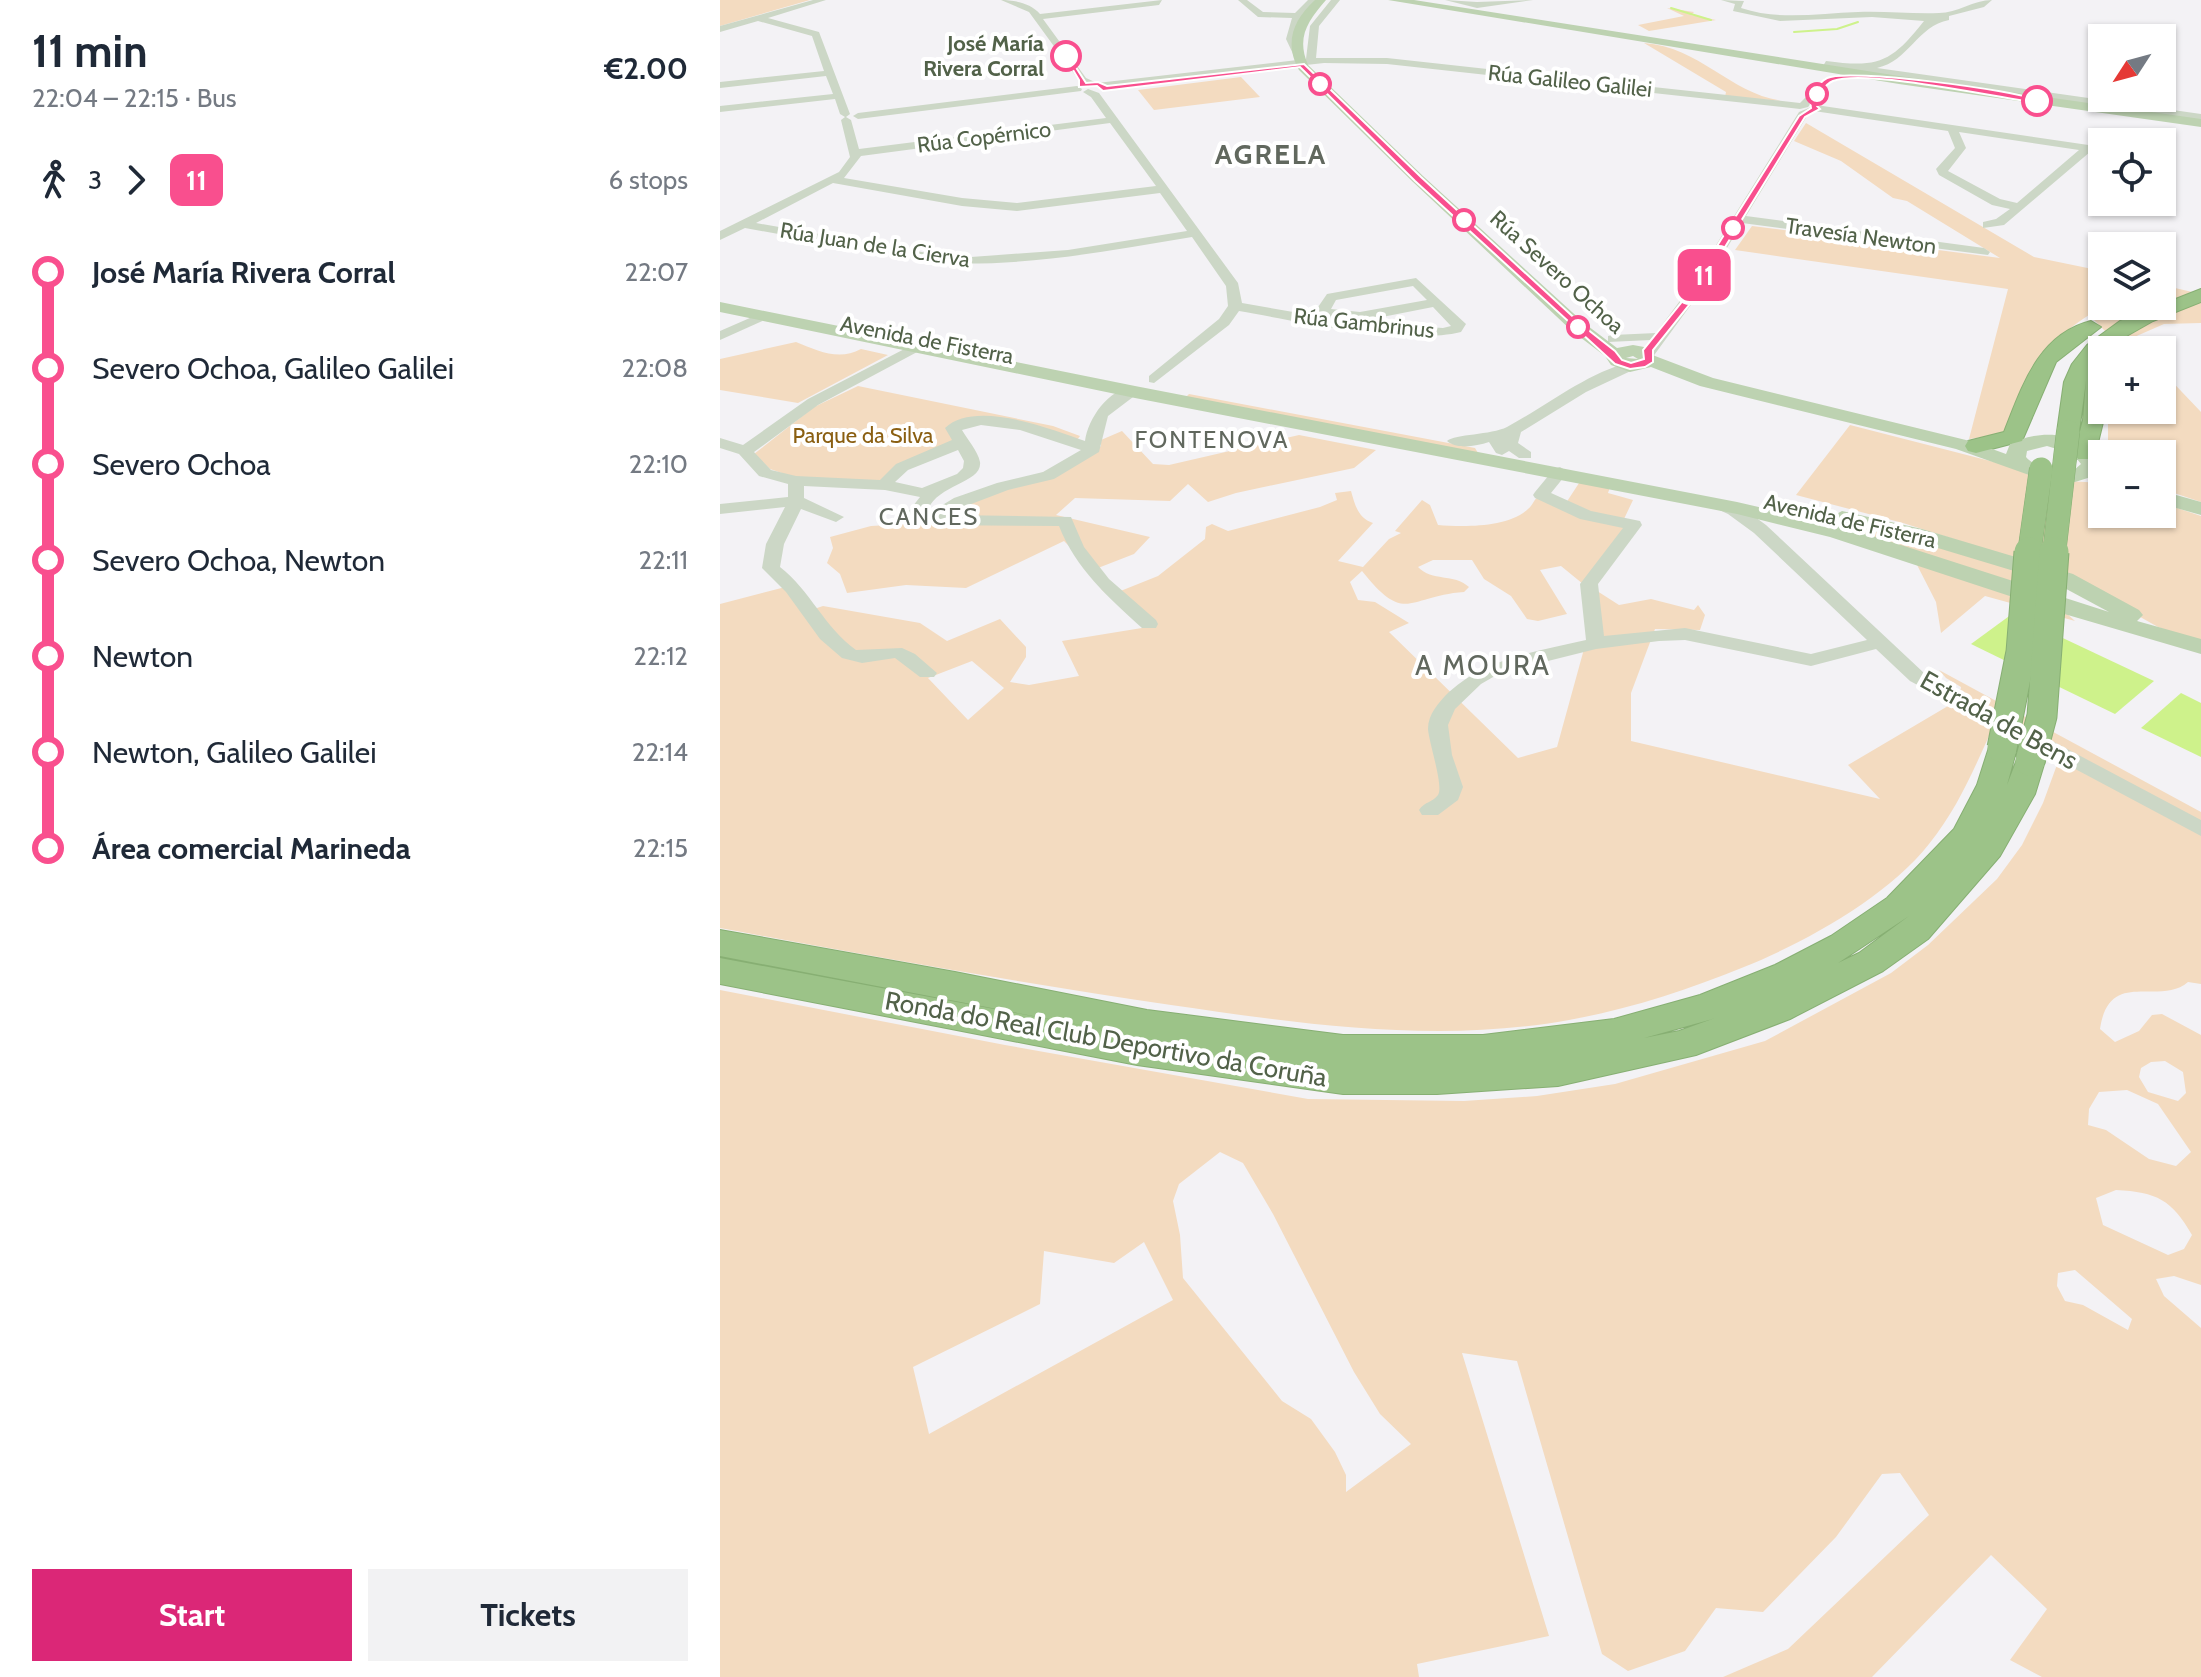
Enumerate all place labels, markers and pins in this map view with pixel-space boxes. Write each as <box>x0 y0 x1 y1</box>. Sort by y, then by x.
place label: José María Rivera Corral <box>923 30 1044 82</box>
marker: José María Rivera Corral <box>1051 41 1081 71</box>
unlabelled marker <box>1309 73 1331 95</box>
unlabelled marker <box>1806 83 1828 105</box>
unlabelled marker <box>2022 86 2052 116</box>
unlabelled marker <box>1453 209 1475 231</box>
unlabelled marker <box>1722 217 1744 239</box>
unlabelled marker <box>1567 316 1589 338</box>

